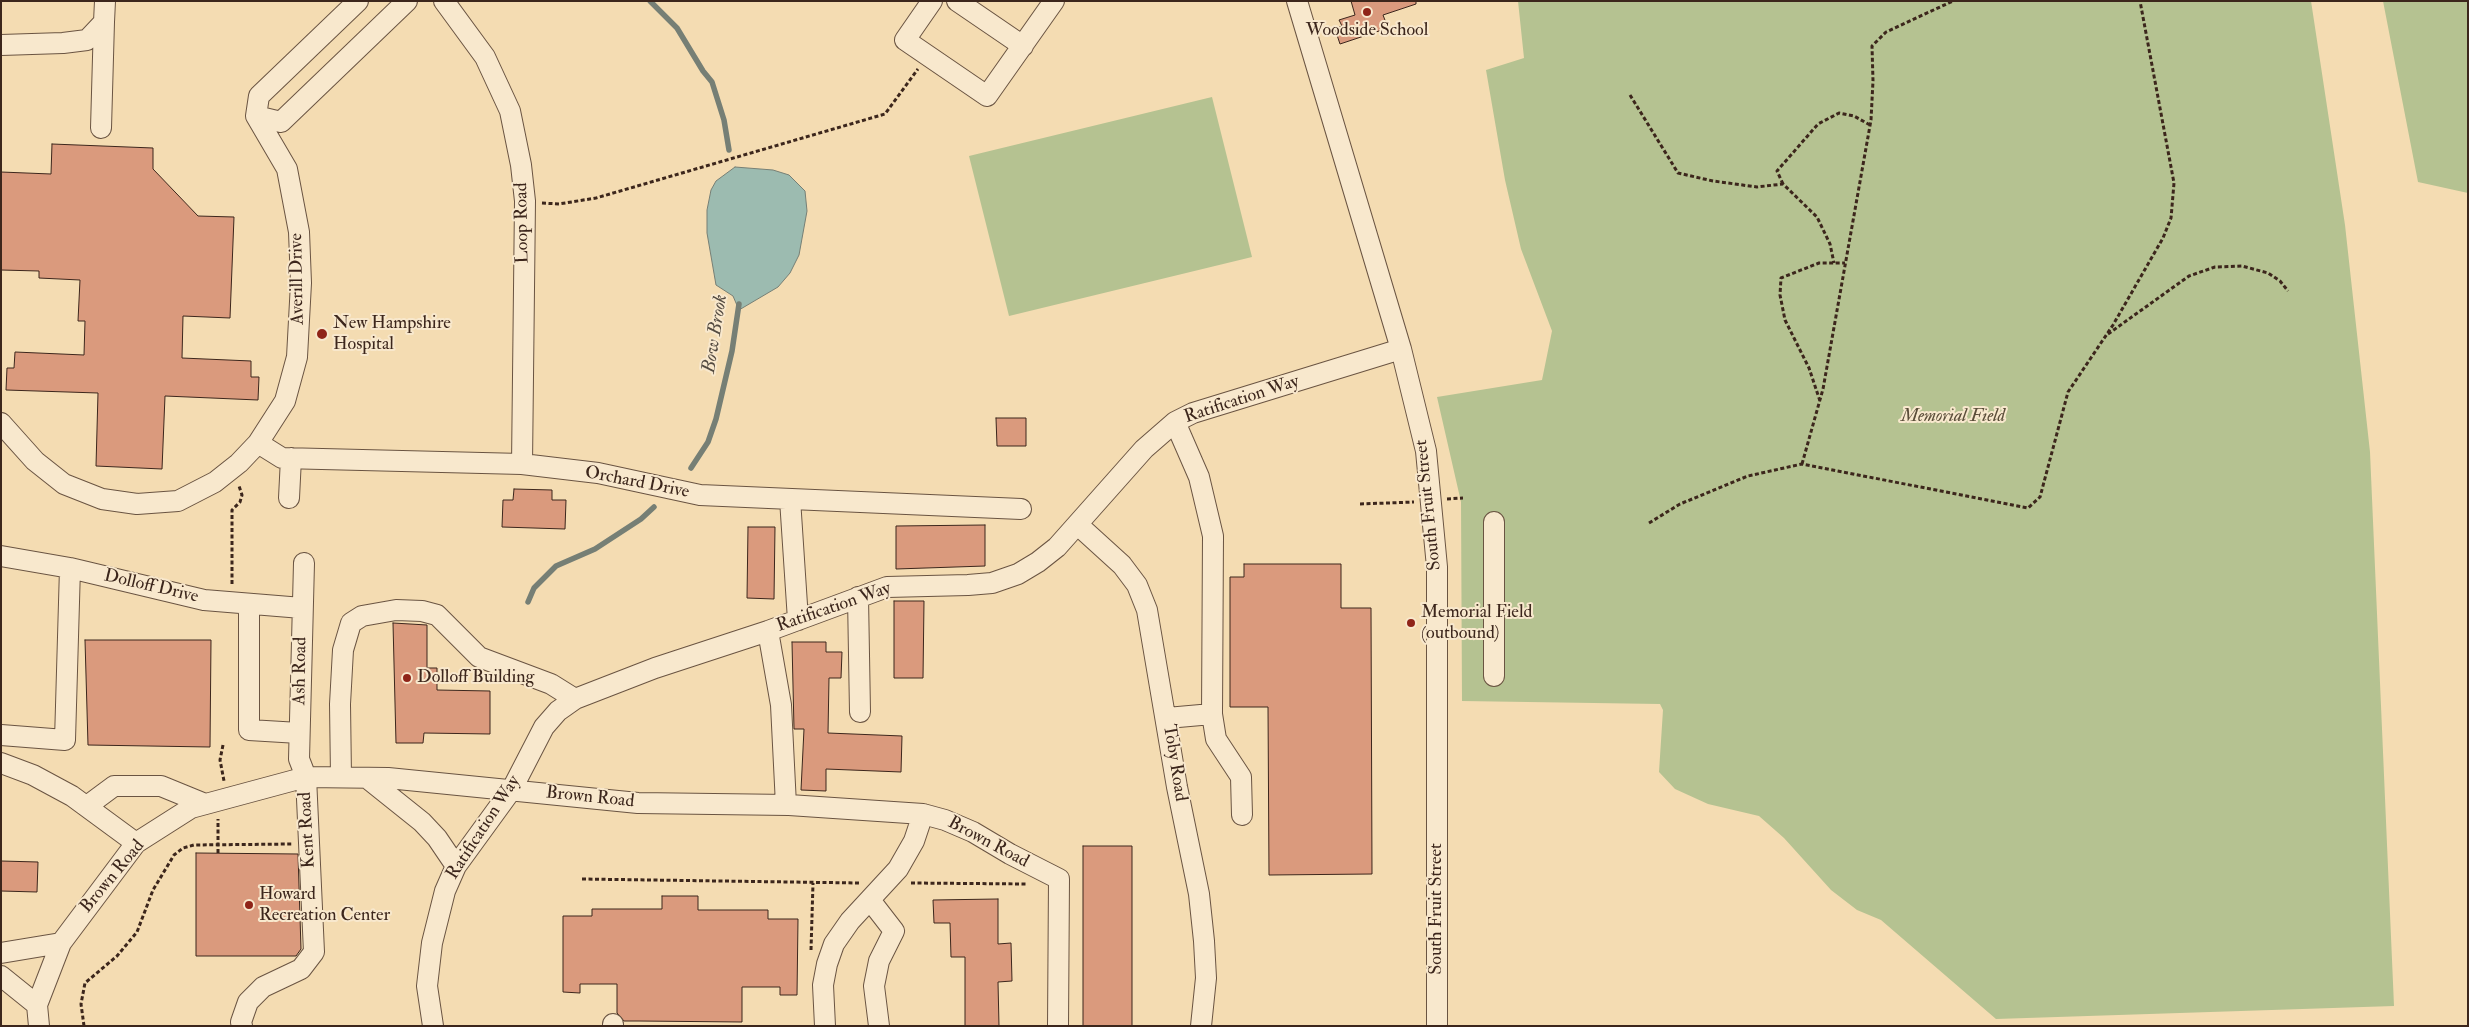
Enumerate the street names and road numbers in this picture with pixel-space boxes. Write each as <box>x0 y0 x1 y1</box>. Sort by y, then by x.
street label: Loop Road <box>511 182 535 264</box>
street label: Averill Drive <box>286 233 310 325</box>
street label: Ratification Way <box>1182 371 1302 429</box>
street label: South Fruit Street <box>1411 438 1447 572</box>
street label: Orchard Drive <box>583 462 691 504</box>
street label: Dolloff Drive <box>102 566 200 608</box>
street label: Ratification Way <box>774 578 894 638</box>
street label: Ash Road <box>290 637 312 705</box>
street label: Toby Road <box>1157 723 1191 803</box>
street label: Ratification Way <box>442 772 526 884</box>
street label: Brown Road <box>545 783 635 813</box>
street label: Kent Road <box>295 791 321 869</box>
street label: Brown Road <box>944 813 1032 873</box>
street label: Brown Road <box>76 836 150 918</box>
street label: South Fruit Street <box>1426 843 1448 975</box>

